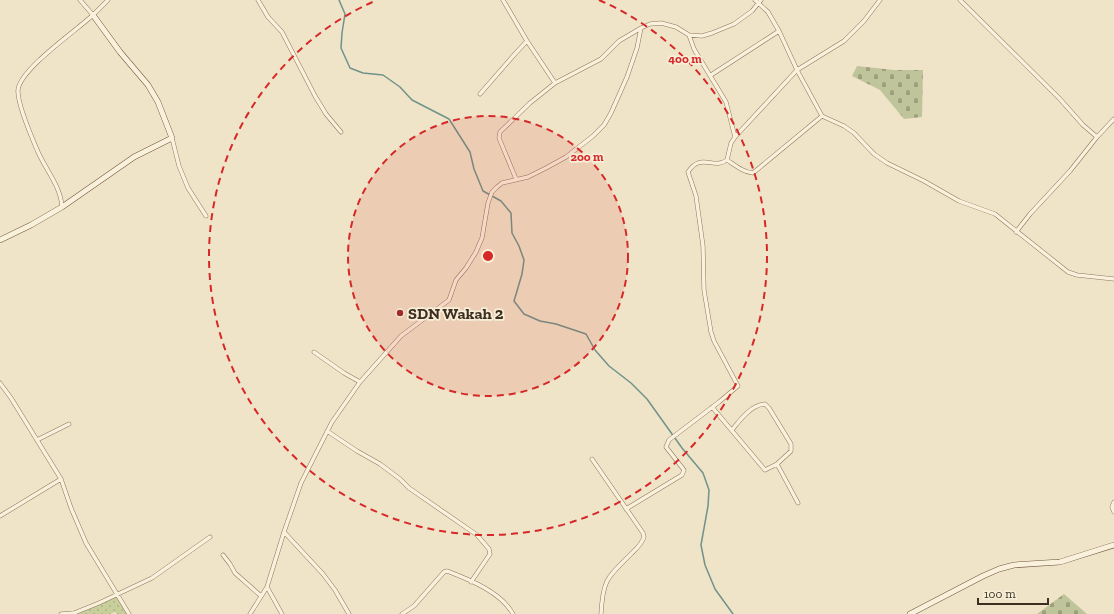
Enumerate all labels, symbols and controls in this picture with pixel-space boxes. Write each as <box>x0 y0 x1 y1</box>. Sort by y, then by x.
text: 400 m <box>668 52 702 66</box>
text: 200 m <box>570 150 604 164</box>
centre of rings <box>481 249 495 263</box>
place label: SDN Wakah 2 <box>408 304 504 323</box>
marker: SDN Wakah 2 <box>395 308 405 318</box>
scale bar <box>978 580 1048 606</box>
text: 100 m <box>984 587 1016 601</box>

